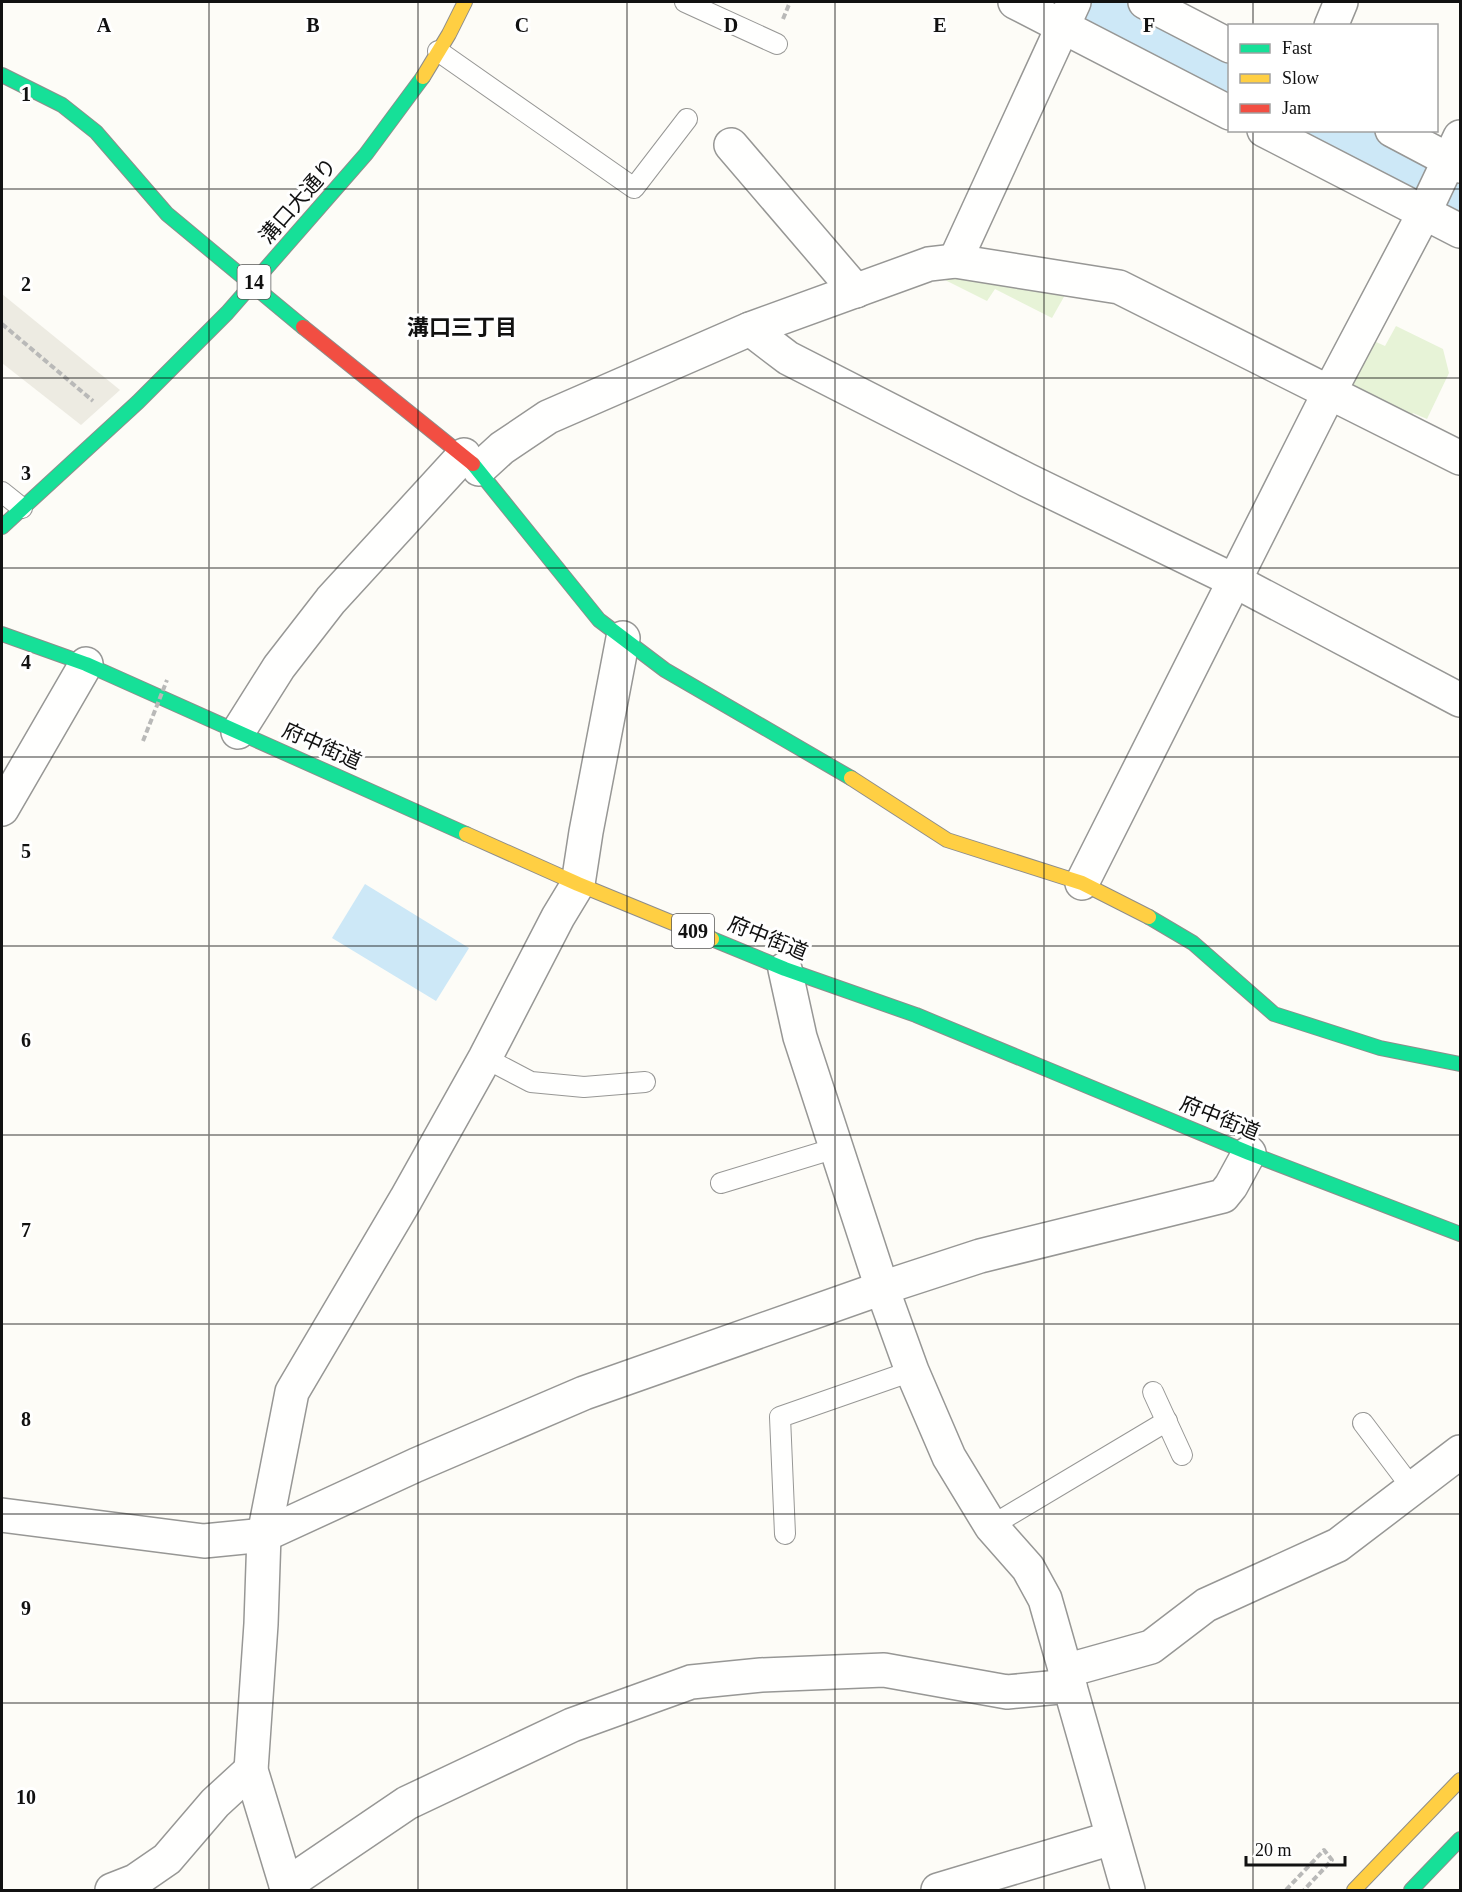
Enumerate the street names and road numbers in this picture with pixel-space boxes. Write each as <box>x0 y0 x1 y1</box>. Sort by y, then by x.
street label: 溝口大通り <box>255 154 341 248</box>
road number: 14 <box>238 265 270 299</box>
street label: 府中街道 <box>279 718 365 774</box>
street label: 府中街道 <box>725 911 811 965</box>
road number: 409 <box>672 914 714 948</box>
street label: 府中街道 <box>1177 1091 1263 1145</box>

